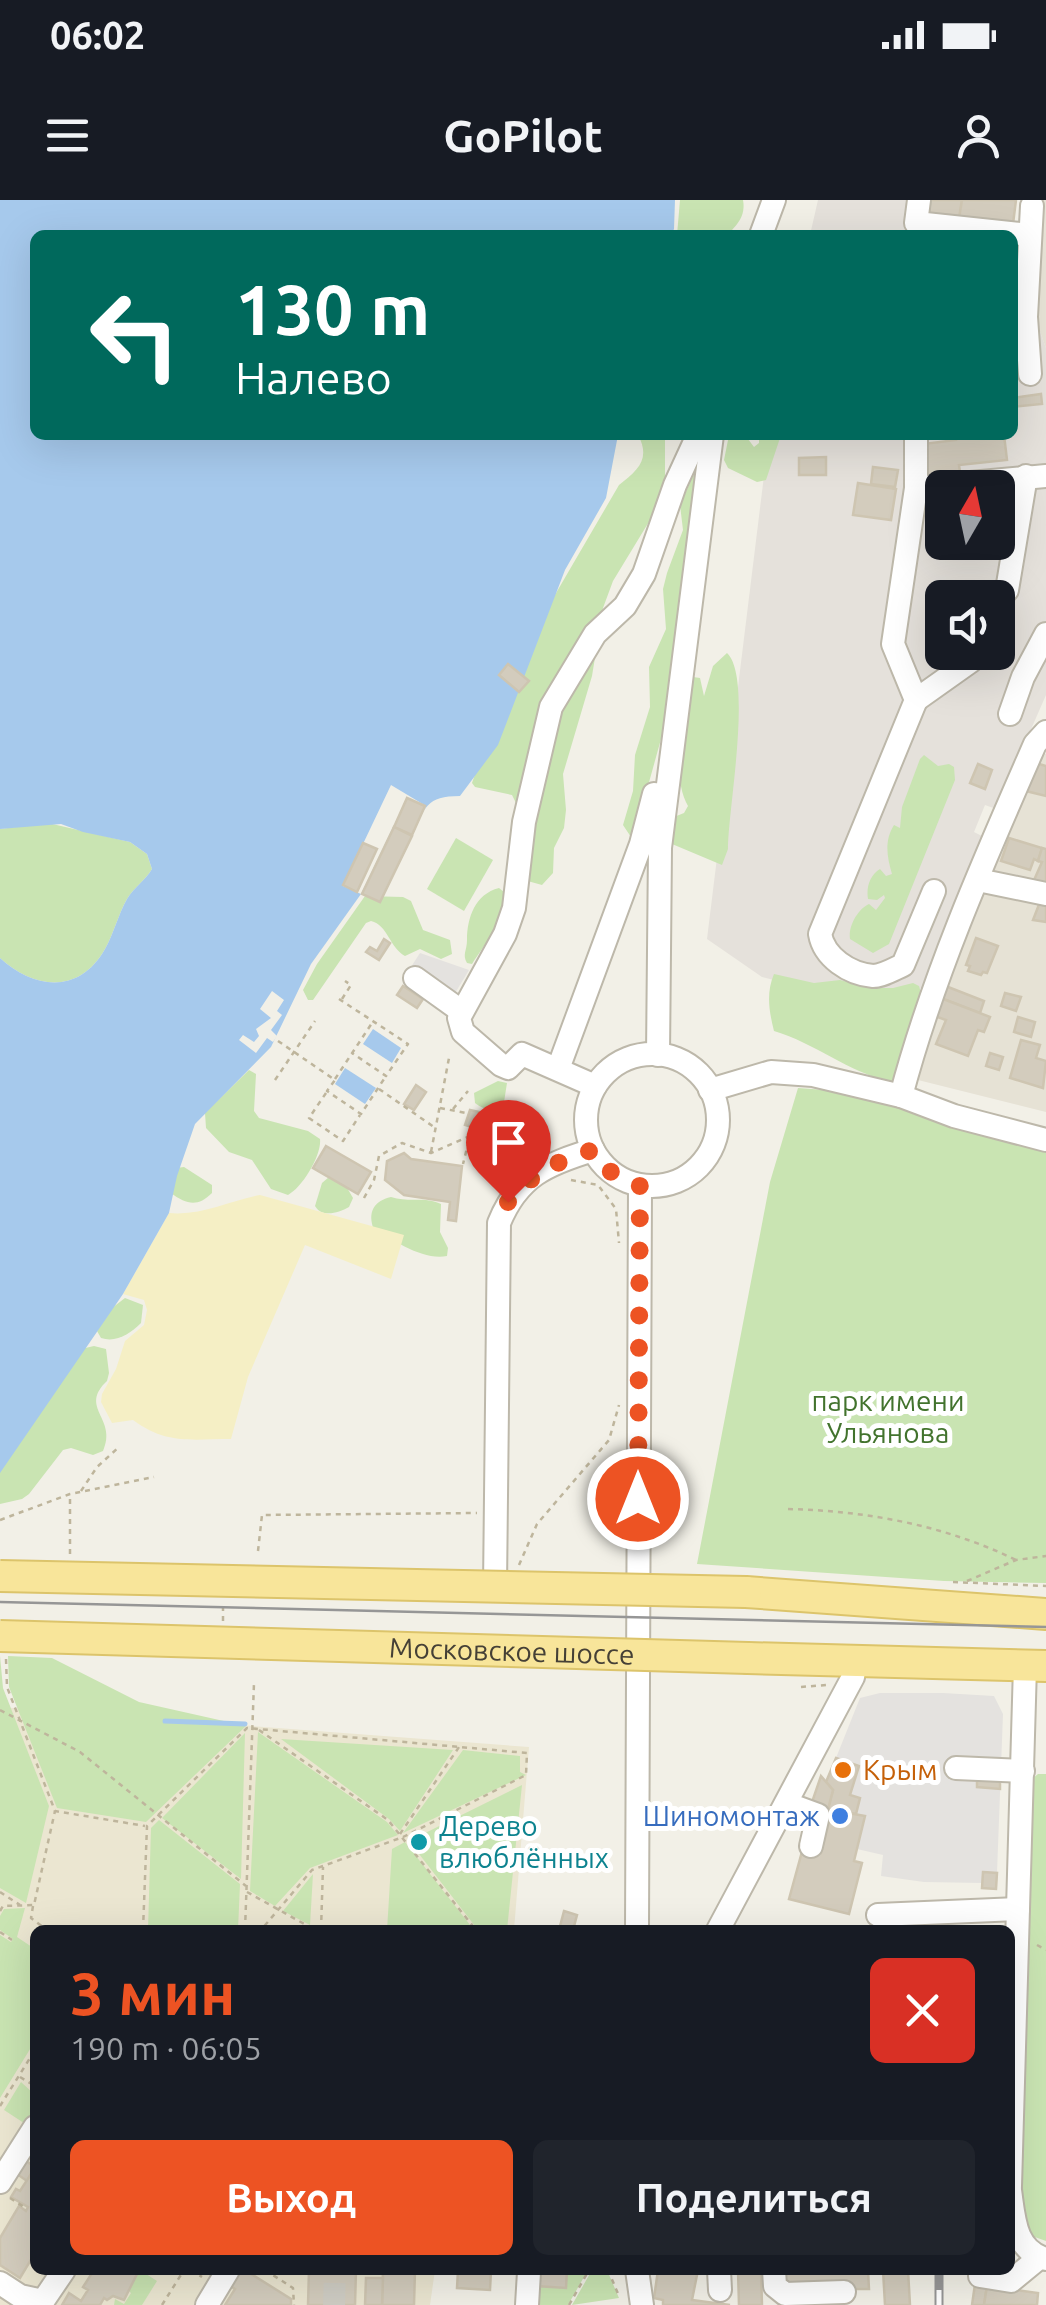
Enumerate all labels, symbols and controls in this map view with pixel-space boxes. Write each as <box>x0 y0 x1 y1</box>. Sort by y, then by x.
text: 06:02 <box>50 14 145 56</box>
icon: menu <box>40 108 95 163</box>
icon: person <box>951 108 1006 163</box>
text: GoPilot <box>443 110 603 161</box>
icon: left <box>70 270 200 400</box>
text: 130 m <box>235 270 430 348</box>
text: Налево <box>235 352 392 403</box>
north arrow <box>925 470 1015 560</box>
map controls <box>925 470 1015 670</box>
button: sound <box>925 580 1015 670</box>
pin <box>466 1100 551 1203</box>
icon: arrive <box>481 1115 536 1170</box>
park label: парк имени Ульянова <box>812 1385 965 1448</box>
position arrow <box>586 1447 690 1551</box>
street label: Московское шоссе <box>389 1631 635 1670</box>
place label: Крым <box>863 1754 938 1785</box>
marker: Крым <box>832 1759 854 1781</box>
place label: Шиномонтаж <box>643 1800 820 1831</box>
marker: Шиномонтаж <box>829 1805 851 1827</box>
place label: Дерево влюблённых <box>439 1810 609 1873</box>
marker: Дерево влюблённых <box>408 1831 430 1853</box>
button: close <box>870 1958 975 2063</box>
text: 3 мин <box>70 1959 235 2026</box>
text: 190 m · 06:05 <box>70 2030 262 2066</box>
button: Выход <box>70 2140 513 2255</box>
button: Поделиться <box>533 2140 975 2255</box>

